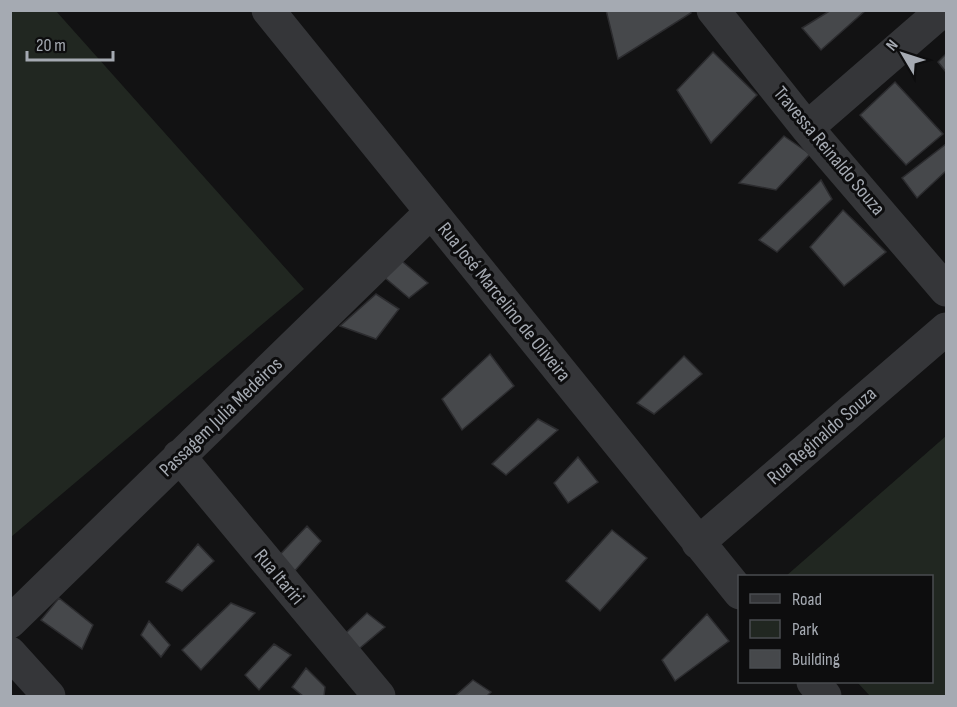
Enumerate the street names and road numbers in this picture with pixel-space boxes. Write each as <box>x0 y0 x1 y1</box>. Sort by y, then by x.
street label: Travessa Reinaldo Souza <box>768 82 890 220</box>
street label: Rua José Marcelino de Oliveira <box>432 218 576 386</box>
street label: Passagem Julia Medeiros <box>154 352 288 482</box>
street label: Rua Reginaldo Souza <box>762 382 882 490</box>
street label: Rua Itariri <box>249 544 309 610</box>

